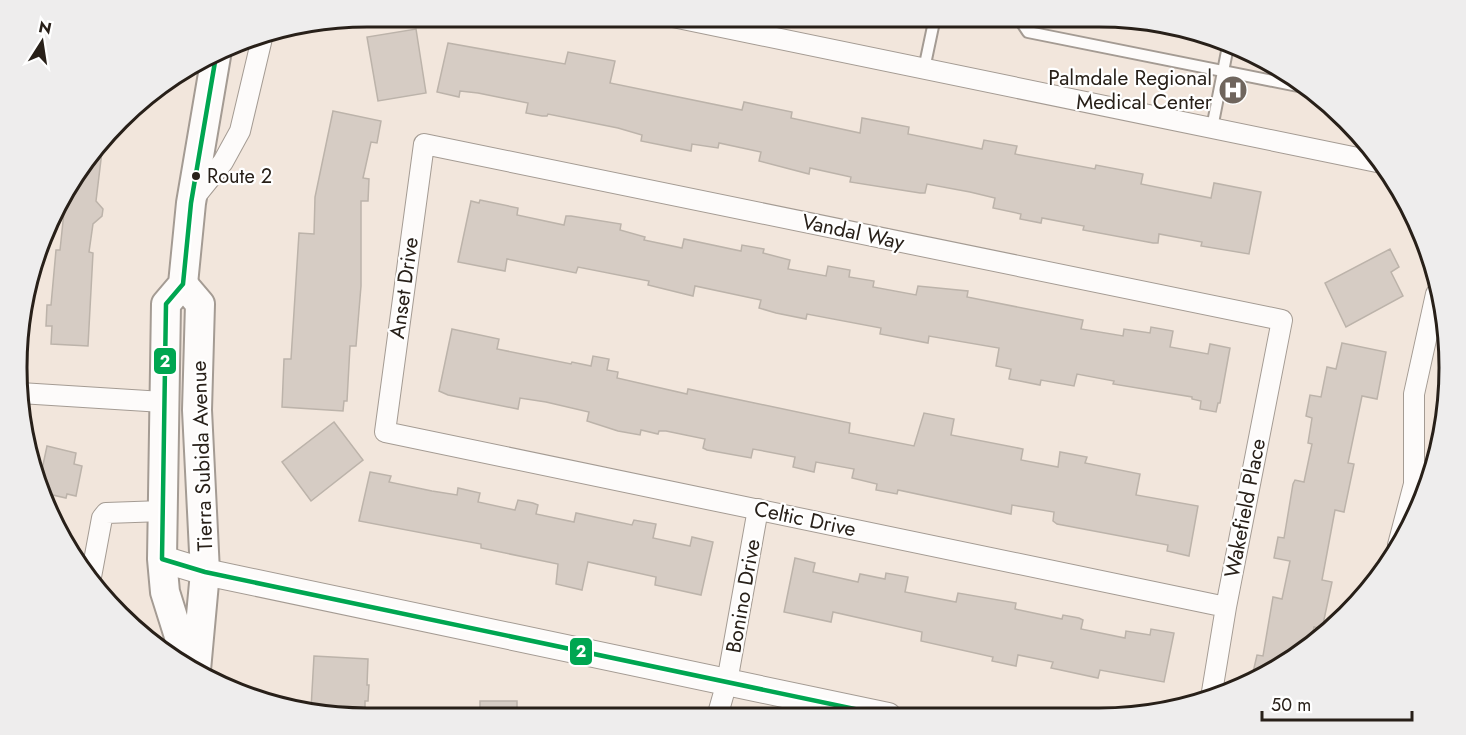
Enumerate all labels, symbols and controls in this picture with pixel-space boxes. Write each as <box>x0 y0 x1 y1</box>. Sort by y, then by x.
north arrow <box>12 12 72 72</box>
text: N <box>36 15 54 40</box>
place label: Palmdale Regional Medical Center <box>1048 63 1213 117</box>
hospital icon: Palmdale Regional Medical Center <box>1217 74 1249 106</box>
place label: Route 2 <box>207 162 272 191</box>
marker: Route 2 <box>190 170 202 182</box>
street label: Vandal Way <box>799 207 908 258</box>
street label: Anset Drive <box>382 235 426 341</box>
line badge: 2 <box>153 347 177 375</box>
text: 2 <box>160 350 170 373</box>
street label: Tierra Subida Avenue <box>184 360 220 552</box>
street label: Wakefield Place <box>1217 436 1273 580</box>
street label: Celtic Drive <box>751 494 859 544</box>
street label: Bonino Drive <box>718 537 768 655</box>
line badge: 2 <box>569 637 593 666</box>
text: 2 <box>576 640 586 663</box>
scale bar <box>1262 684 1412 722</box>
text: 50 m <box>1271 692 1311 718</box>

